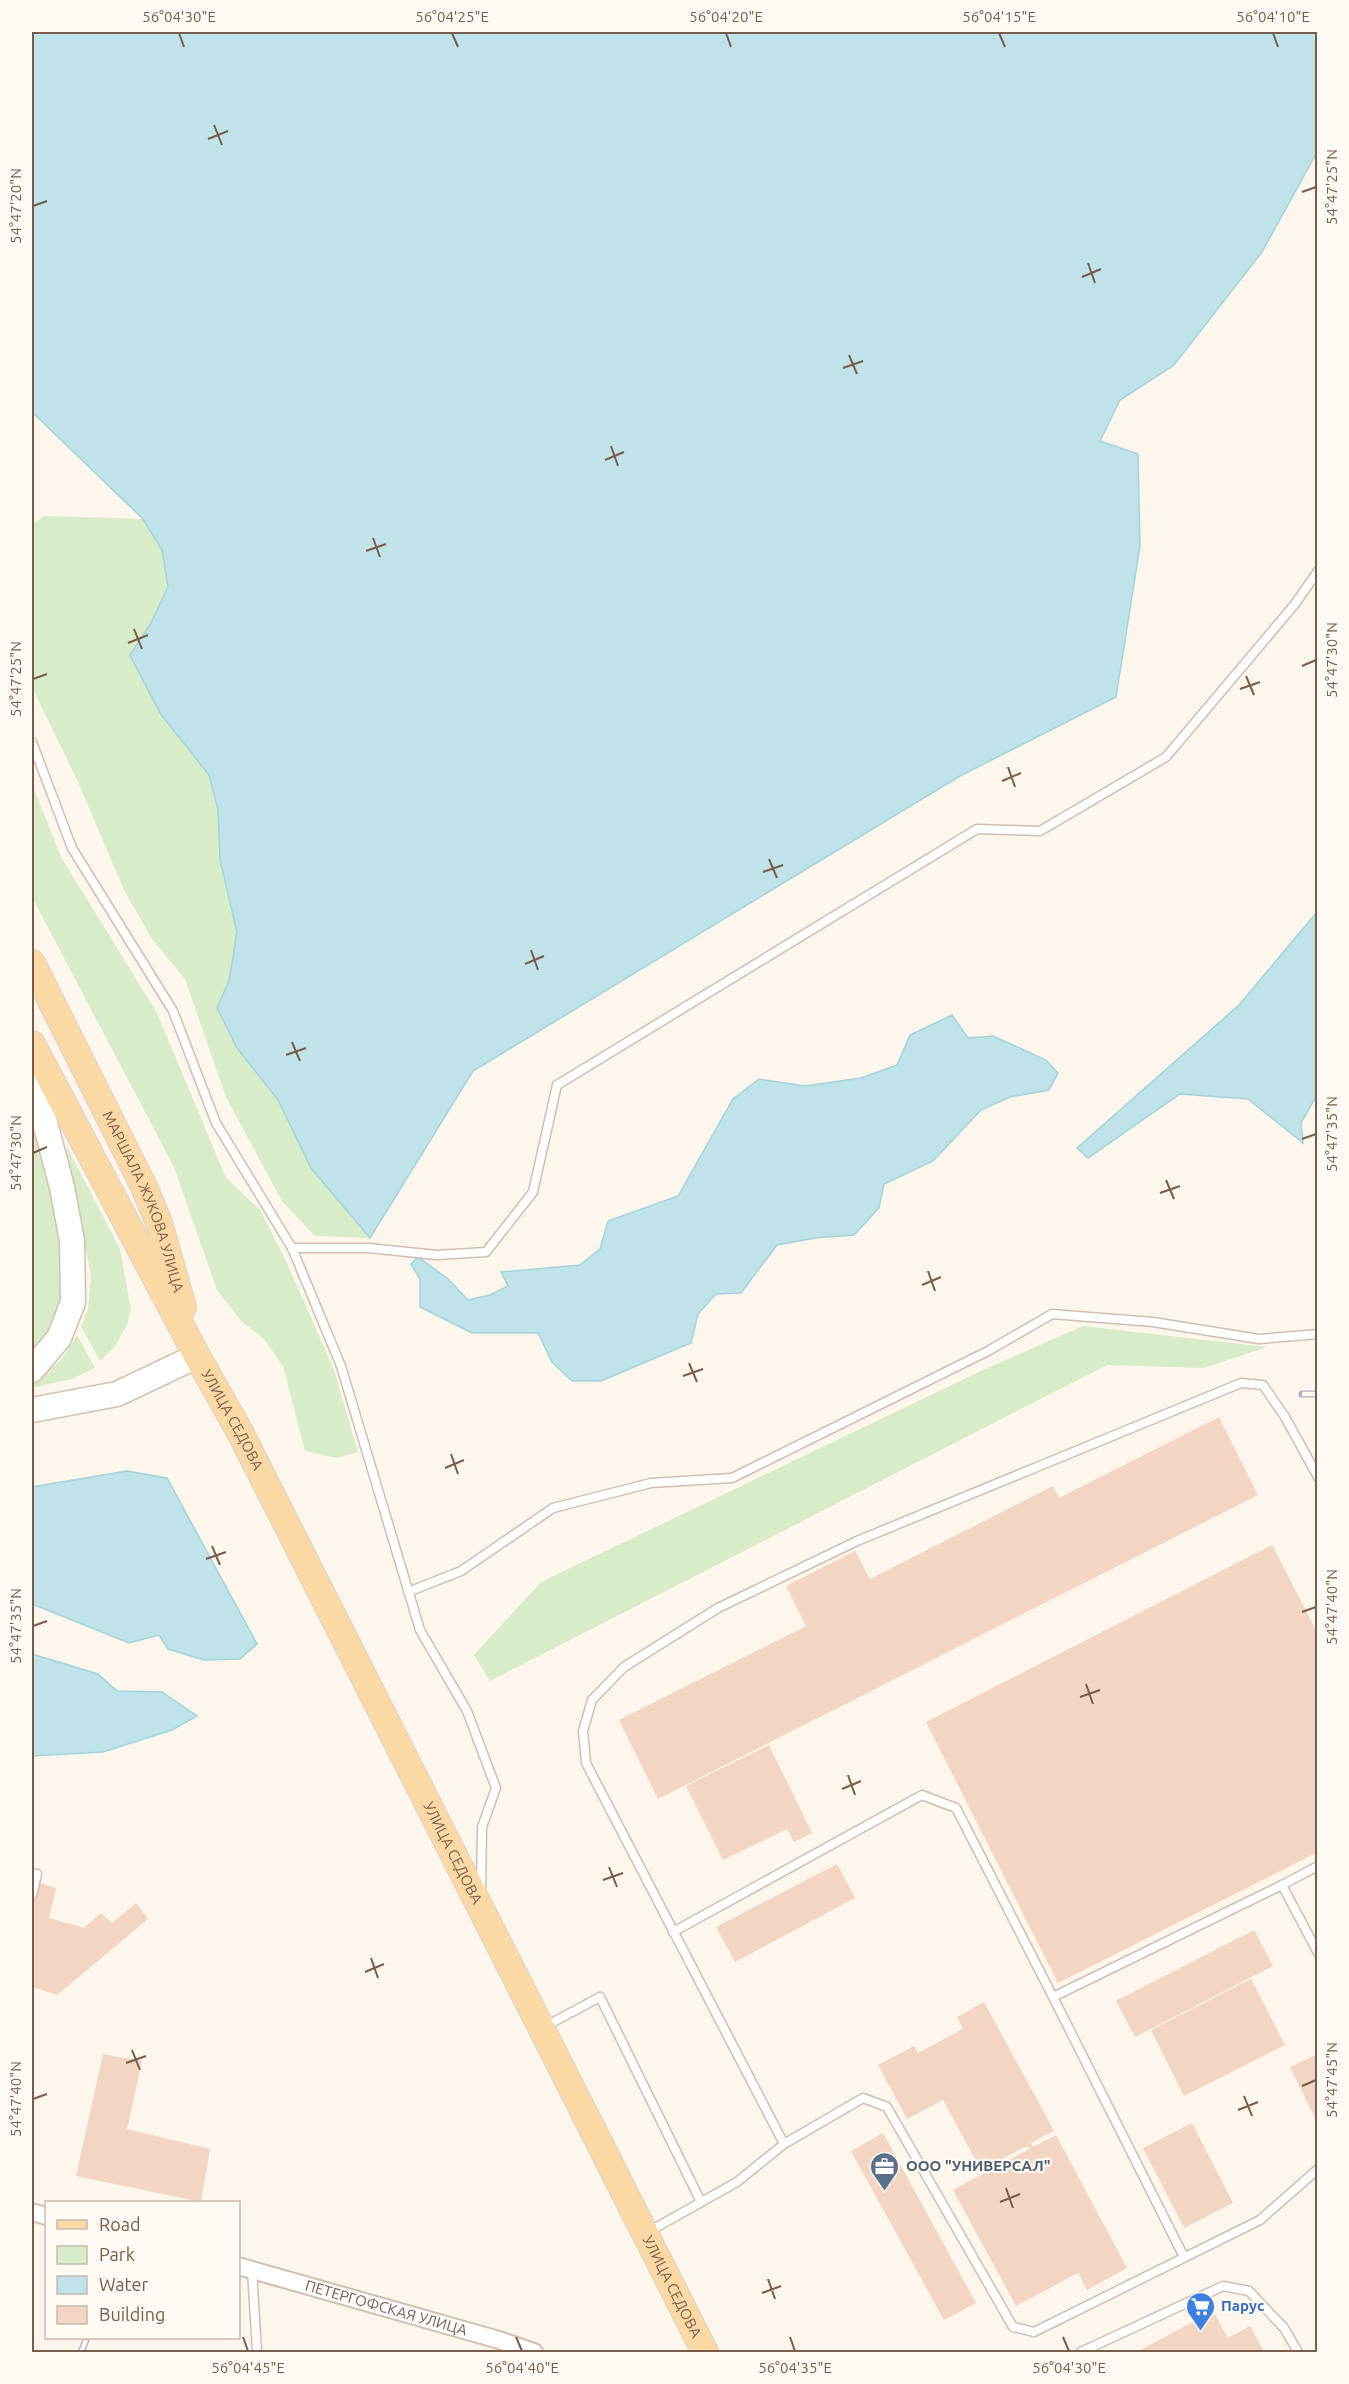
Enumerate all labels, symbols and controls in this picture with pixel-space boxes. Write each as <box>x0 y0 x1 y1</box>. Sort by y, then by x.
text: 56°04'30"E <box>142 8 216 25</box>
text: 56°04'25"E <box>415 8 489 25</box>
text: 56°04'20"E <box>689 8 763 25</box>
text: 56°04'15"E <box>962 8 1036 25</box>
text: 56°04'10"E <box>1236 8 1310 25</box>
text: 54°47'25"N <box>1323 149 1340 225</box>
text: 54°47'20"N <box>7 168 24 244</box>
text: 54°47'30"N <box>1323 622 1340 698</box>
text: 54°47'25"N <box>7 641 24 717</box>
text: 54°47'35"N <box>1323 1096 1340 1172</box>
street label: МАРШАЛА ЖУКОВА УЛИЦА <box>99 1108 187 1294</box>
text: 54°47'30"N <box>7 1115 24 1191</box>
street label: УЛИЦА СЕДОВА <box>198 1366 267 1473</box>
text: 54°47'40"N <box>1323 1569 1340 1645</box>
text: 54°47'35"N <box>7 1588 24 1664</box>
street label: УЛИЦА СЕДОВА <box>420 1799 486 1907</box>
text: 54°47'45"N <box>1323 2042 1340 2118</box>
text: 54°47'40"N <box>7 2061 24 2137</box>
office icon: ООО "УНИВЕРСАЛ" <box>869 2150 901 2192</box>
place label: ООО "УНИВЕРСАЛ" <box>906 2157 1051 2174</box>
legend <box>45 2201 240 2339</box>
text: Road <box>99 2214 141 2234</box>
street label: УЛИЦА СЕДОВА <box>640 2233 705 2341</box>
text: Park <box>99 2244 135 2264</box>
text: Water <box>99 2274 149 2294</box>
street label: ПЕТЕРГОФСКАЯ УЛИЦА <box>303 2277 469 2339</box>
supermarket icon: Парус <box>1184 2290 1216 2332</box>
place label: Парус <box>1221 2297 1264 2314</box>
text: Building <box>99 2304 165 2324</box>
text: 56°04'45"E <box>211 2359 285 2376</box>
text: 56°04'40"E <box>485 2359 559 2376</box>
text: 56°04'35"E <box>758 2359 832 2376</box>
text: 56°04'30"E <box>1032 2359 1106 2376</box>

